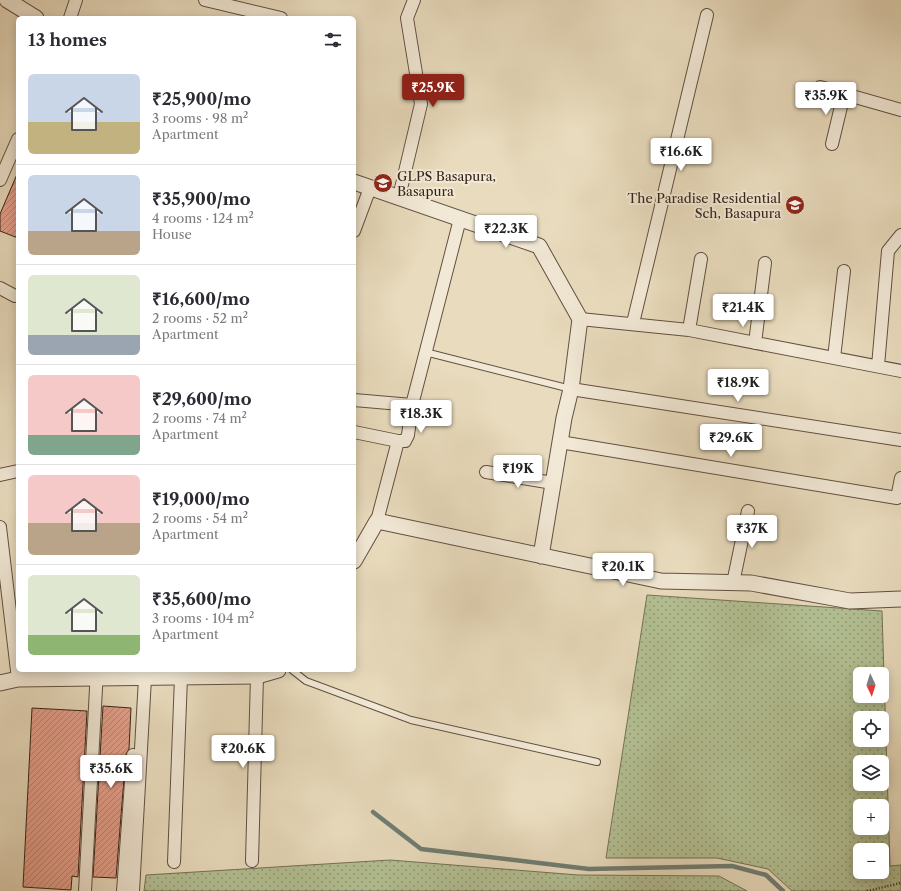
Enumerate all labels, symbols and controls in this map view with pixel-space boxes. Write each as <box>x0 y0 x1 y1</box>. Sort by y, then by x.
icon: filters <box>322 29 344 51</box>
text: 13 homes <box>28 30 107 50</box>
pin: ₹25.9K <box>400 74 466 108</box>
text: ₹25.9K <box>411 79 455 95</box>
pin: ₹35.9K <box>793 82 859 116</box>
text: ₹35.9K <box>804 87 848 103</box>
text: ₹25,900/mo <box>152 89 251 109</box>
icon: home <box>60 90 108 138</box>
text: 3 rooms · 98 m² <box>152 110 248 126</box>
text: Apartment <box>152 126 219 142</box>
pin: ₹16.6K <box>648 138 714 172</box>
text: ₹16.6K <box>660 143 702 159</box>
place label: GLPS Basapura, Basapura <box>397 168 496 199</box>
school or university icon: GLPS Basapura, Basapura <box>372 172 394 194</box>
text: ₹35,900/mo <box>152 189 251 209</box>
place label: The Paradise Residential Sch, Basapura <box>628 190 781 221</box>
icon: home <box>60 191 108 239</box>
school or university icon: The Paradise Residential Sch, Basapura <box>784 194 806 216</box>
text: 4 rooms · 124 m² <box>152 210 254 226</box>
pin: ₹22.3K <box>473 215 539 249</box>
text: ₹22.3K <box>484 220 528 236</box>
text: House <box>152 226 192 242</box>
text: ₹16,600/mo <box>152 289 250 309</box>
icon: home <box>60 291 108 339</box>
pin: ₹21.4K <box>710 294 776 328</box>
text: ₹21.4K <box>722 299 764 315</box>
text: 2 rooms · 52 m² <box>152 310 248 326</box>
text: Apartment <box>152 326 219 342</box>
pin: ₹18.9K <box>705 369 771 403</box>
text: ₹18.9K <box>717 374 759 390</box>
text: ₹29,600/mo <box>152 389 252 409</box>
icon: home <box>60 391 108 439</box>
pin: ₹18.3K <box>388 400 454 434</box>
text: ₹18.3K <box>400 405 442 421</box>
text: 2 rooms · 74 m² <box>152 410 247 426</box>
pin: ₹29.6K <box>698 424 764 458</box>
text: Apartment <box>152 426 219 442</box>
text: ₹29.6K <box>709 429 753 445</box>
pin: ₹19K <box>494 455 542 489</box>
text: ₹19K <box>502 460 534 476</box>
text: ₹19,000/mo <box>152 489 250 509</box>
icon: home <box>60 491 108 539</box>
text: 2 rooms · 54 m² <box>152 510 248 526</box>
pin: ₹37K <box>728 515 776 549</box>
text: ₹37K <box>736 520 768 536</box>
text: Apartment <box>152 526 219 542</box>
pin: ₹20.1K <box>590 553 656 587</box>
text: ₹20.1K <box>601 558 645 574</box>
text: ₹35,600/mo <box>152 589 251 609</box>
icon: home <box>60 591 108 639</box>
text: 3 rooms · 104 m² <box>152 610 254 626</box>
text: Apartment <box>152 626 219 642</box>
north arrow <box>853 667 889 703</box>
map controls <box>853 667 889 879</box>
button: locate <box>853 711 889 747</box>
pin: ₹20.6K <box>210 735 276 769</box>
text: ₹20.6K <box>221 740 266 756</box>
pin: ₹35.6K <box>78 755 144 789</box>
button: layers <box>853 755 889 791</box>
text: ₹35.6K <box>89 760 133 776</box>
button: + <box>853 799 889 835</box>
button: − <box>853 843 889 879</box>

